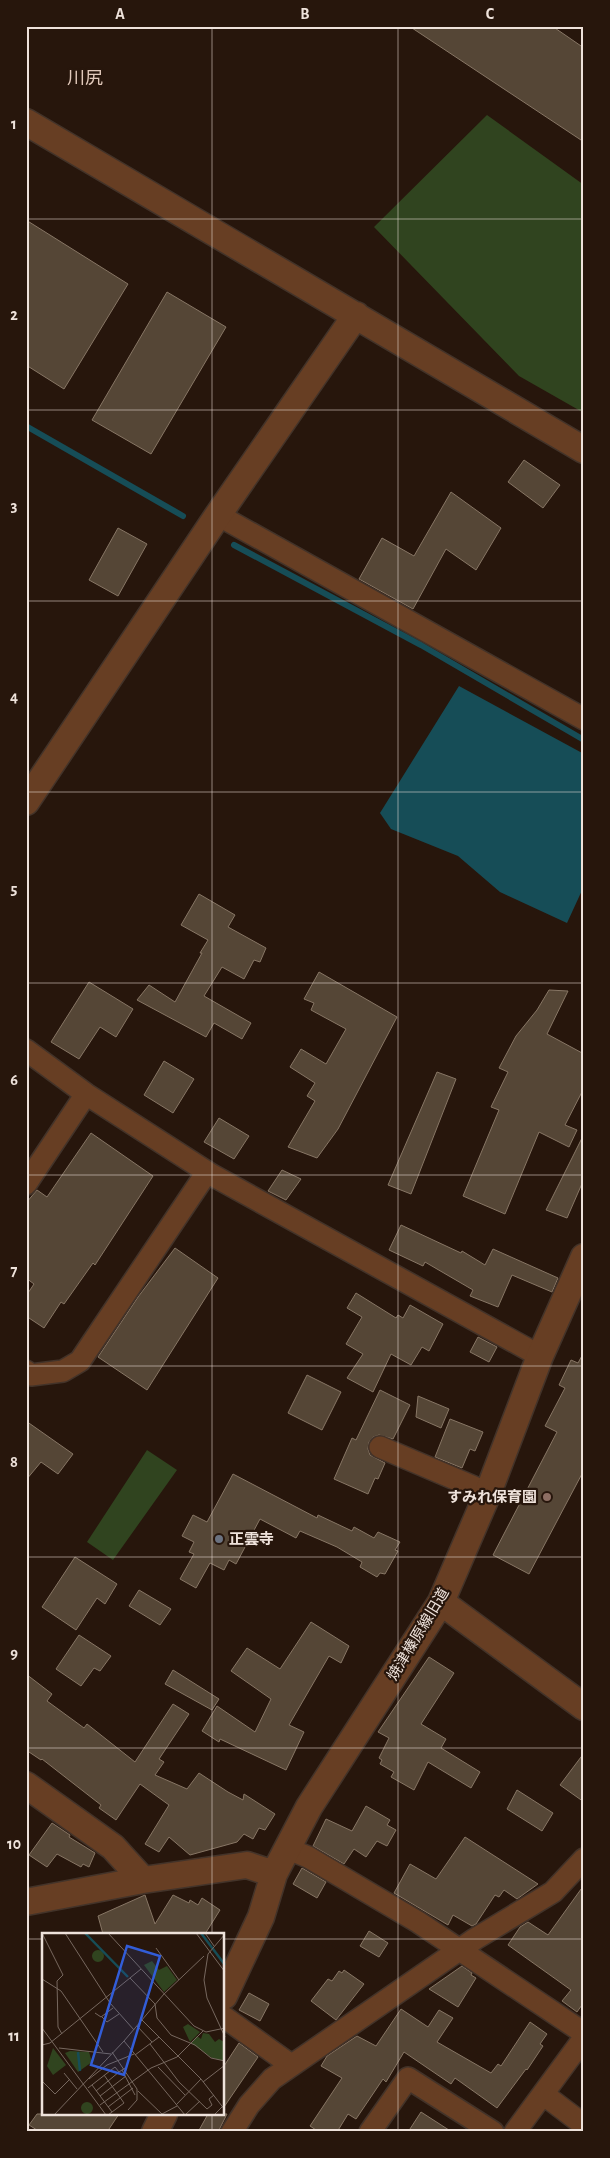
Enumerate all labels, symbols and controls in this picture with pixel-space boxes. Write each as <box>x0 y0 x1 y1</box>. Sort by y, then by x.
text: A <box>115 6 125 22</box>
text: B <box>300 6 310 22</box>
text: C <box>486 6 495 22</box>
district label: 川尻 <box>67 69 103 88</box>
text: 1 <box>11 116 17 132</box>
text: 2 <box>10 307 18 323</box>
text: 3 <box>11 498 18 514</box>
text: 4 <box>10 689 18 705</box>
text: 5 <box>11 881 18 897</box>
text: 6 <box>10 1072 18 1088</box>
text: 7 <box>11 1263 18 1279</box>
text: 8 <box>10 1454 18 1470</box>
place label: すみれ保育園 <box>447 1489 537 1505</box>
marker: すみれ保育園 <box>541 1491 553 1503</box>
place label: 正雲寺 <box>229 1531 274 1547</box>
marker: 正雲寺 <box>213 1533 225 1545</box>
street label: 焼津榛原線旧道 <box>384 1585 452 1683</box>
text: 9 <box>10 1645 18 1661</box>
text: 10 <box>7 1836 21 1852</box>
inset map <box>42 1933 225 2116</box>
text: 11 <box>8 2028 20 2044</box>

